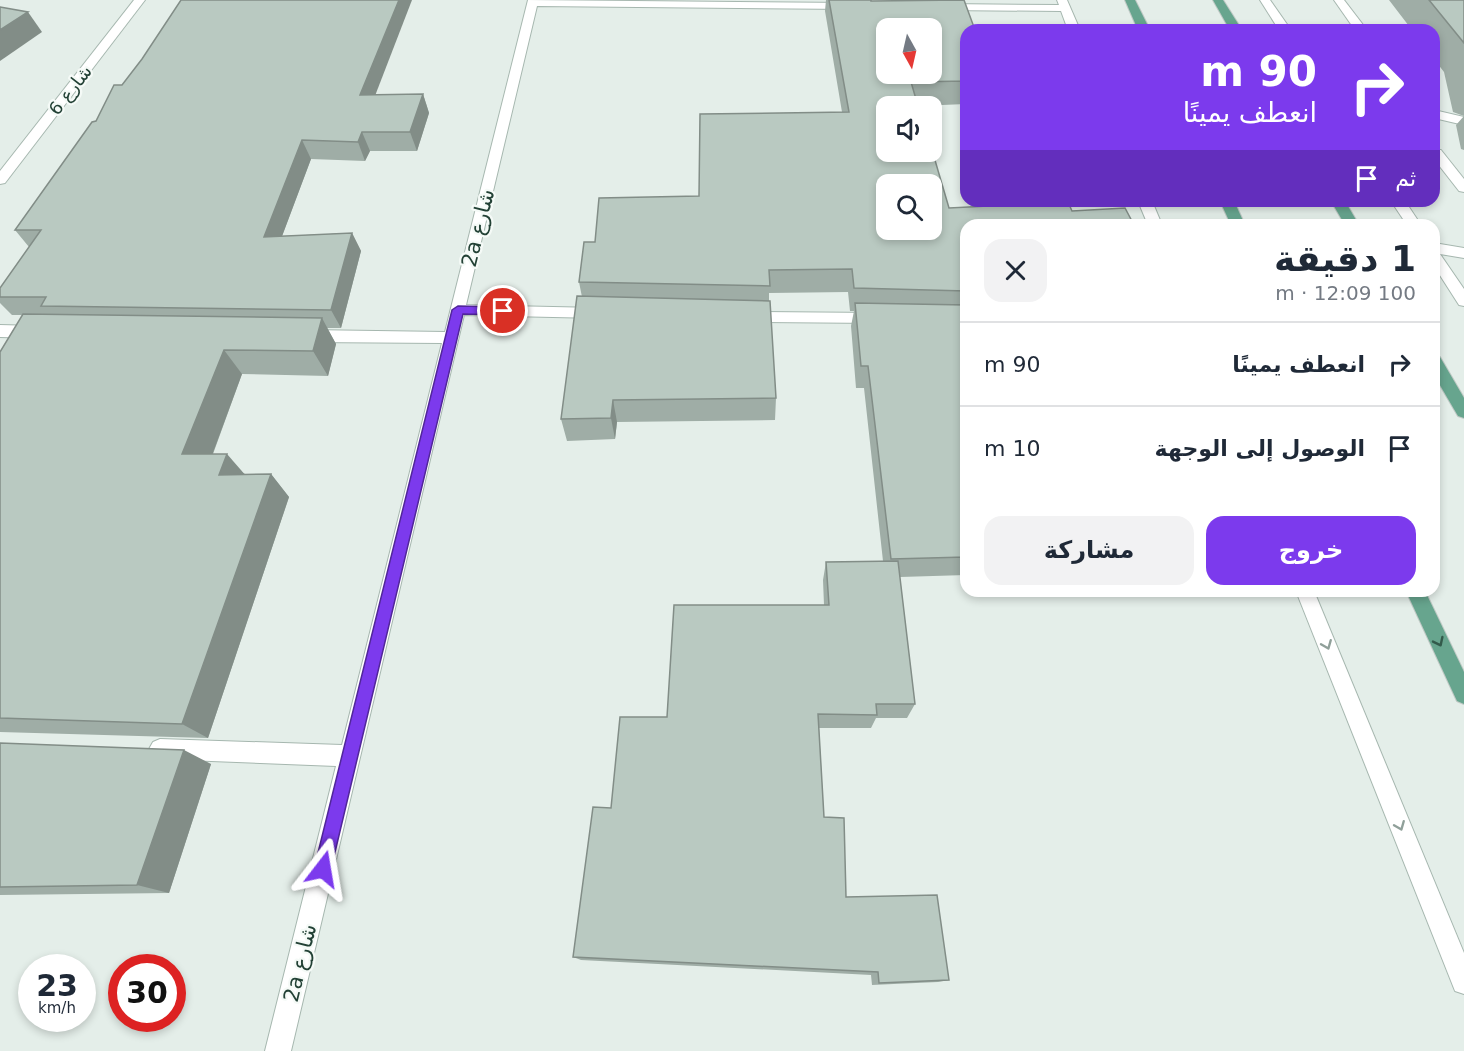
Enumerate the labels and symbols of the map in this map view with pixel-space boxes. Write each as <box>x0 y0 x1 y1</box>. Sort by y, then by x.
north arrow <box>876 18 942 84</box>
street label: شارع 6 <box>44 61 97 120</box>
street label: 2a شارع <box>457 186 499 270</box>
pin <box>477 285 528 336</box>
one-way arrow <box>1432 636 1444 647</box>
one-way arrow <box>1320 639 1332 650</box>
one-way arrow <box>1393 819 1405 830</box>
position arrow <box>291 837 355 901</box>
street label: 2a شارع <box>279 921 321 1005</box>
speed limit sign: 30 <box>108 954 186 1032</box>

